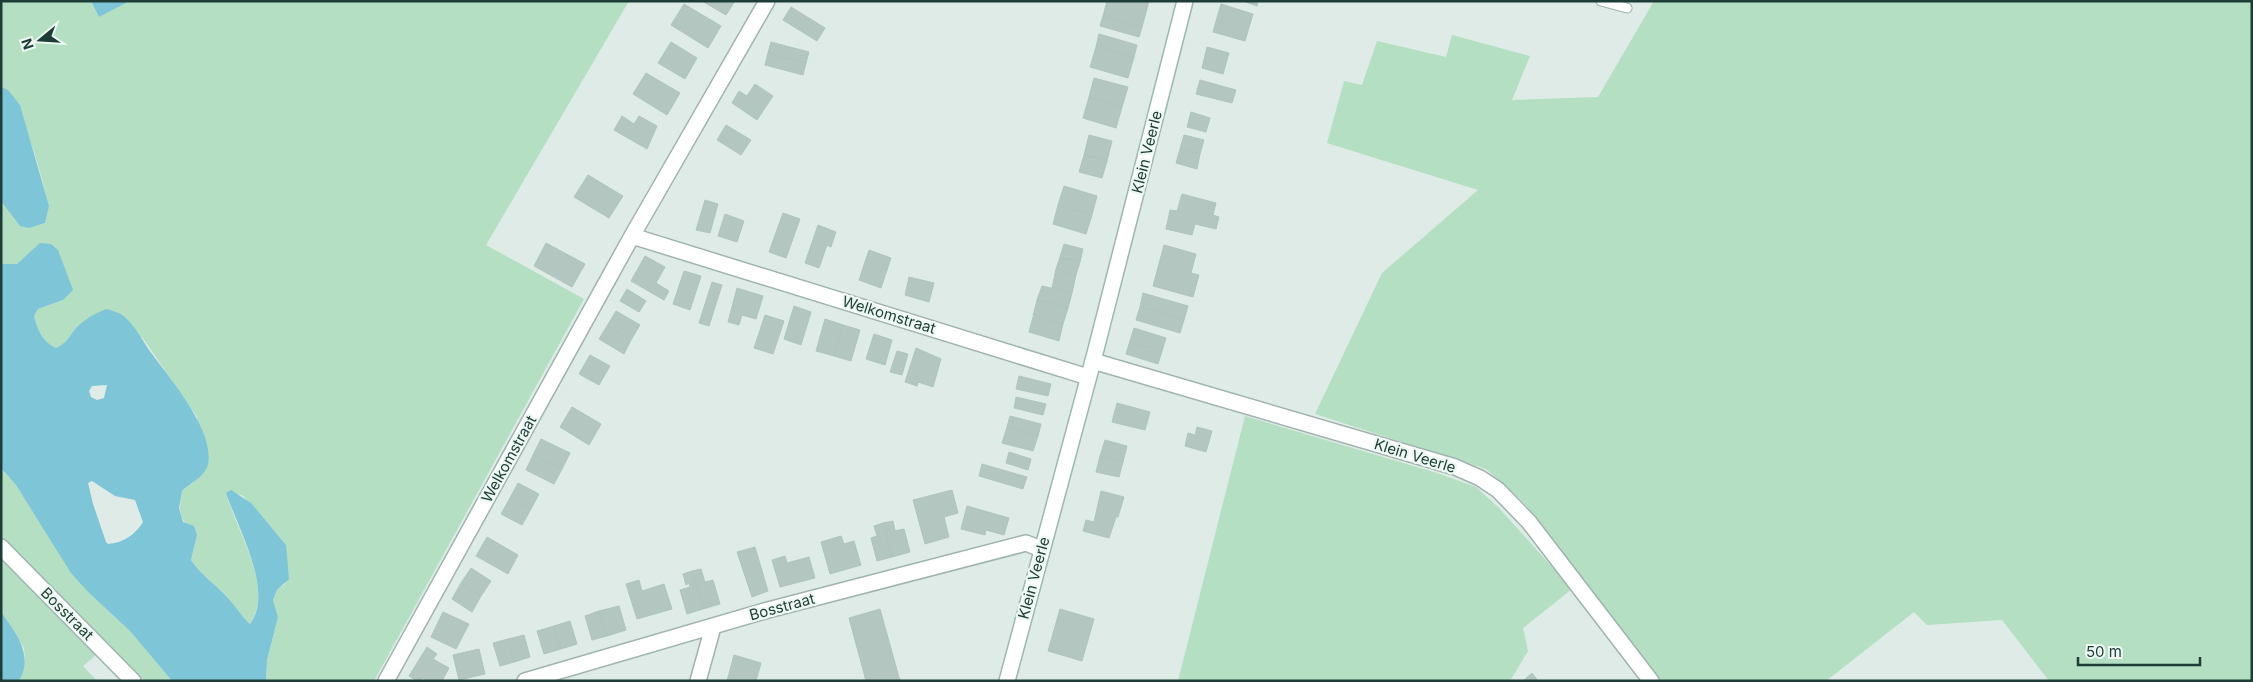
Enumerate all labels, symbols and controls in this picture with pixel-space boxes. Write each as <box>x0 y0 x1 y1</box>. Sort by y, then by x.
north arrow <box>15 15 65 65</box>
text: N <box>17 36 37 52</box>
street label: Klein Veerle <box>1127 109 1166 195</box>
street label: Welkomstraat <box>840 291 938 338</box>
street label: Welkomstraat <box>477 412 540 506</box>
street label: Klein Veerle <box>1372 434 1458 477</box>
street label: Klein Veerle <box>1013 535 1054 621</box>
street label: Bosstraat <box>37 583 98 644</box>
street label: Bosstraat <box>747 589 817 624</box>
scale bar <box>2078 634 2200 666</box>
text: 50 m <box>2086 642 2122 661</box>

